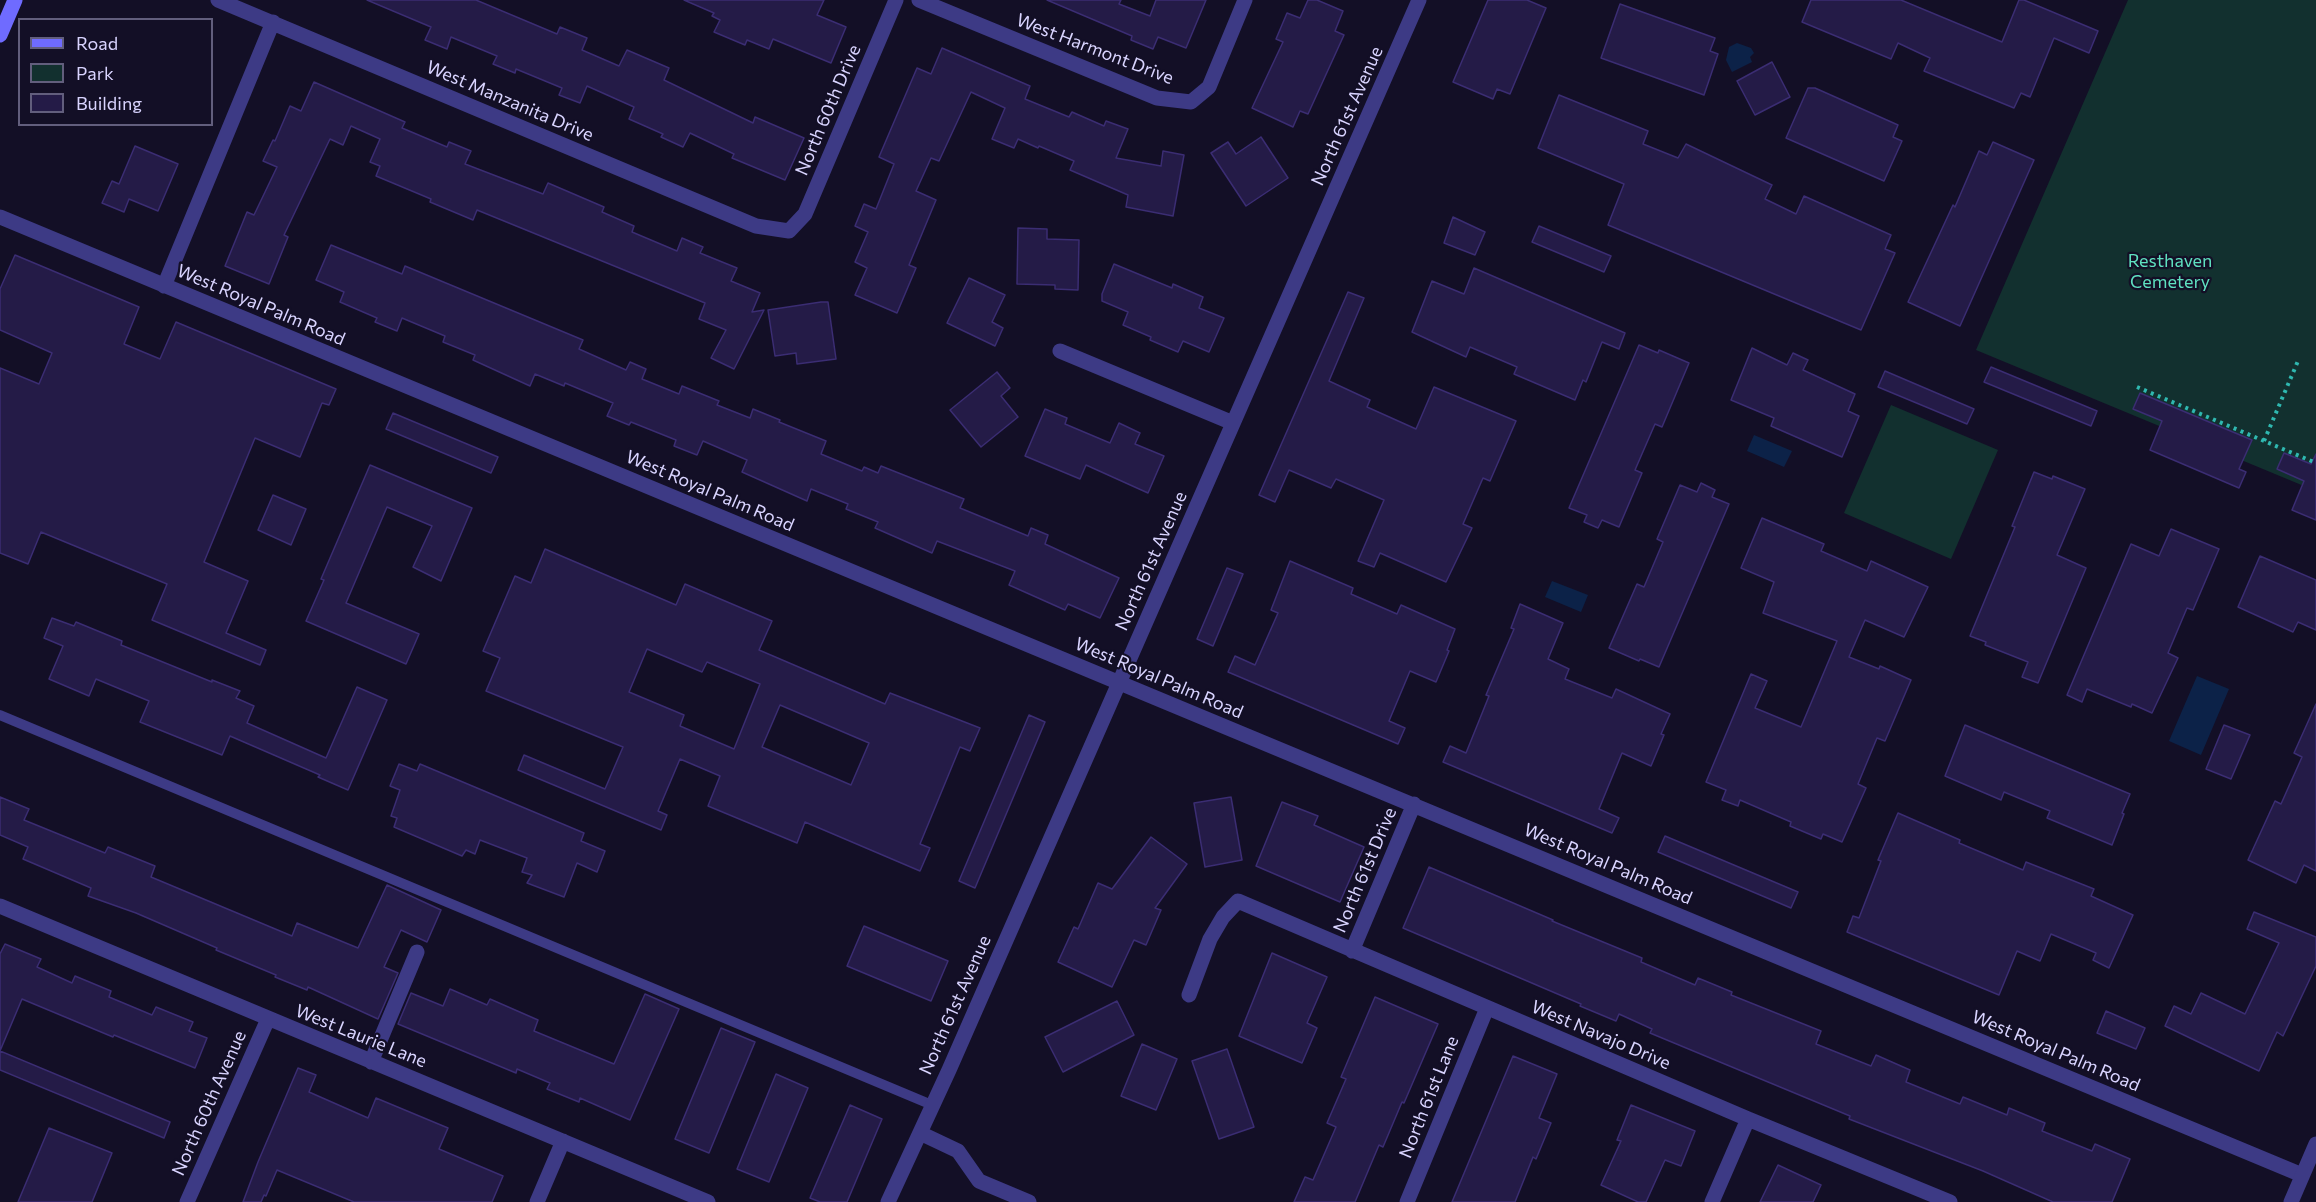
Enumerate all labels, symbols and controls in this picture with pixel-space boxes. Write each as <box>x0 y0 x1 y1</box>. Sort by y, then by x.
street label: West Harmont Drive <box>1013 9 1177 89</box>
legend <box>18 18 213 126</box>
text: Road <box>76 32 118 54</box>
street label: North 60th Drive <box>791 41 865 179</box>
street label: North 61st Avenue <box>1307 43 1387 189</box>
street label: West Manzanita Drive <box>423 56 597 146</box>
text: Park <box>76 62 114 84</box>
text: Building <box>76 92 142 114</box>
park label: Resthaven Cemetery <box>2128 250 2212 292</box>
street label: West Royal Palm Road <box>174 260 348 350</box>
street label: West Royal Palm Road <box>623 446 797 536</box>
street label: North 61st Avenue <box>1111 488 1191 634</box>
street label: West Royal Palm Road <box>1072 633 1246 723</box>
street label: North 61st Drive <box>1329 804 1401 936</box>
street label: West Royal Palm Road <box>1521 819 1695 909</box>
street label: North 61st Avenue <box>915 932 995 1078</box>
street label: West Navajo Drive <box>1528 996 1674 1074</box>
street label: West Laurie Lane <box>292 1000 430 1072</box>
street label: West Royal Palm Road <box>1969 1006 2143 1096</box>
street label: North 60th Avenue <box>167 1027 251 1179</box>
street label: North 61st Lane <box>1395 1033 1463 1161</box>

